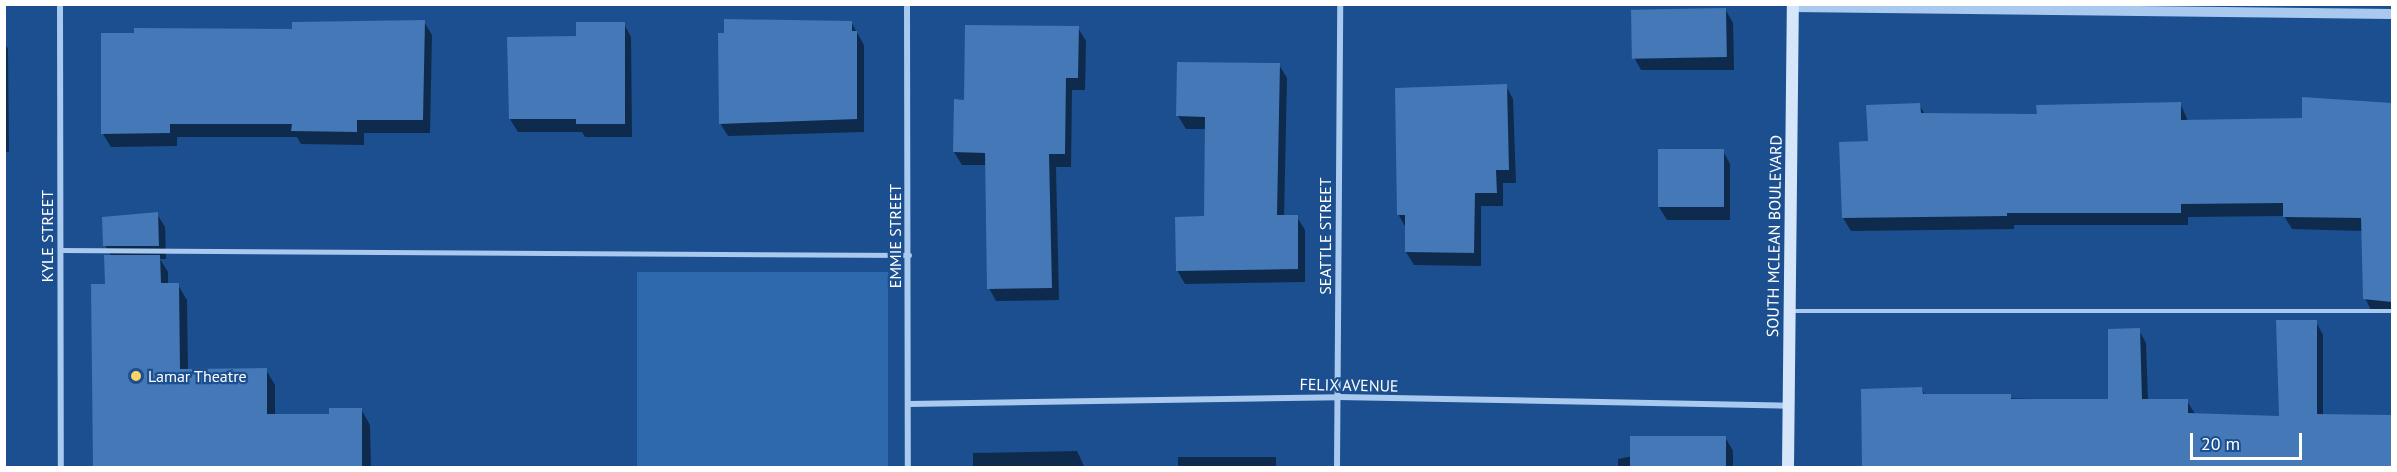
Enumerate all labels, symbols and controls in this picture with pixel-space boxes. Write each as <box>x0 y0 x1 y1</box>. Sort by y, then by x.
street label: SOUTH MCLEAN BOULEVARD <box>1763 135 1785 337</box>
street label: SEATTLE STREET <box>1315 177 1335 295</box>
street label: EMMIE STREET <box>885 184 905 288</box>
street label: KYLE STREET <box>37 190 57 282</box>
place label: Lamar Theatre <box>148 366 247 386</box>
marker: Lamar Theatre <box>129 369 143 383</box>
street label: FELIX AVENUE <box>1299 375 1399 395</box>
scale bar <box>2193 421 2306 459</box>
text: 20 m <box>2201 432 2240 455</box>

